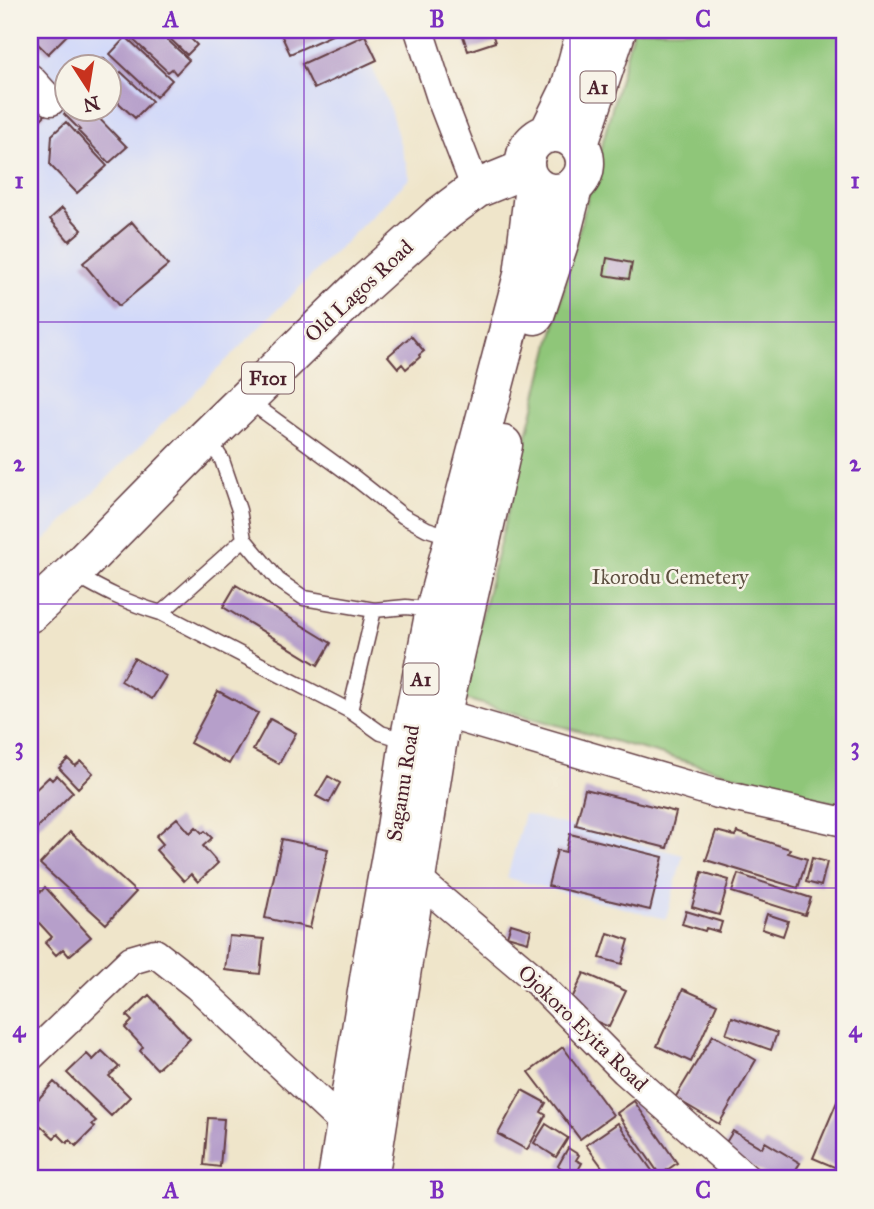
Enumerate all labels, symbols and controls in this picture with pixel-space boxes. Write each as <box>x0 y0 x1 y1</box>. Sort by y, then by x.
text: A <box>161 5 179 33</box>
text: B <box>429 5 445 33</box>
text: C <box>695 5 711 33</box>
north arrow <box>52 52 122 122</box>
road number: A1 <box>580 72 616 102</box>
text: N <box>81 91 102 117</box>
text: 1 <box>14 166 24 194</box>
text: 1 <box>850 166 860 194</box>
street label: Old Lagos Road <box>299 234 419 348</box>
road number: F101 <box>242 362 294 394</box>
text: 2 <box>13 449 25 477</box>
text: 2 <box>849 449 861 477</box>
park label: Ikorodu Cemetery <box>591 564 750 590</box>
road number: A1 <box>404 664 438 694</box>
street label: Sagamu Road <box>381 722 425 843</box>
text: 3 <box>14 732 24 761</box>
text: 3 <box>850 732 860 761</box>
street label: Ojokoro Eyita Road <box>513 959 654 1097</box>
text: 4 <box>13 1015 27 1043</box>
text: 4 <box>849 1015 863 1043</box>
text: A <box>161 1176 179 1204</box>
text: B <box>429 1176 445 1204</box>
text: C <box>695 1176 711 1204</box>

